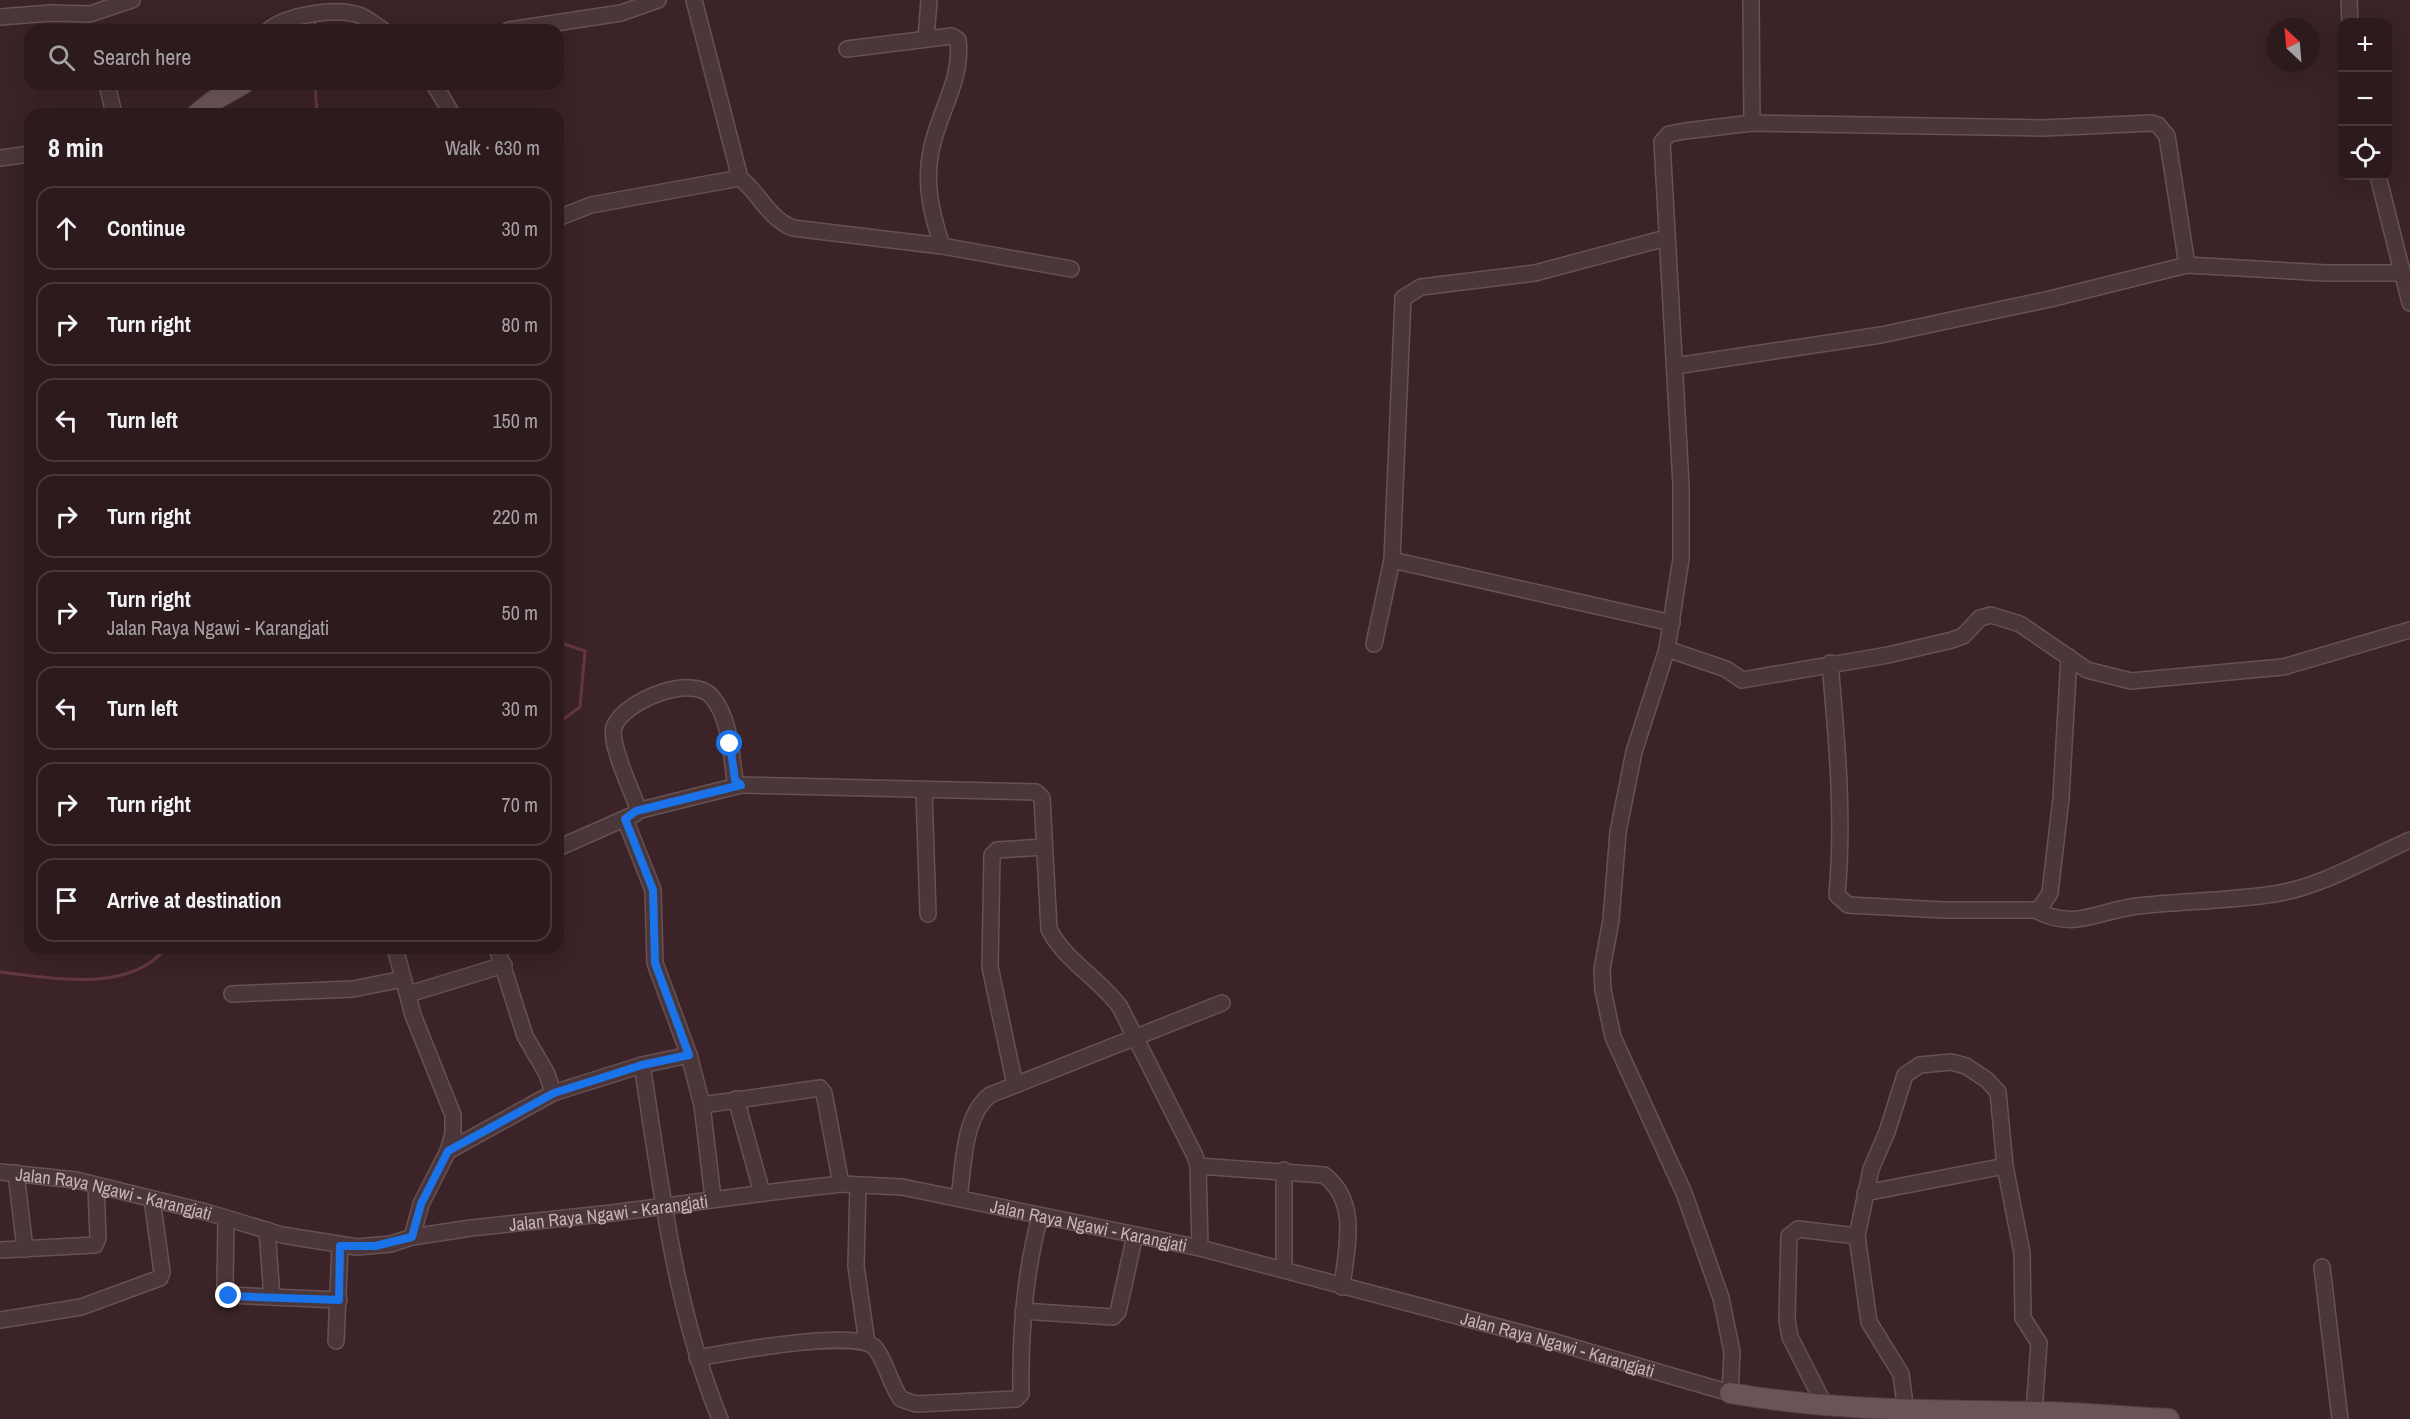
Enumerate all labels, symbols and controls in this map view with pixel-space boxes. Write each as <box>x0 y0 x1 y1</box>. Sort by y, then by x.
north arrow <box>2266 18 2320 72</box>
map controls <box>2338 18 2392 180</box>
button: + <box>2338 18 2392 72</box>
search box <box>24 24 564 90</box>
icon: search <box>45 41 78 74</box>
text: Search here <box>93 42 191 72</box>
button: − <box>2338 72 2392 126</box>
button: locate <box>2338 126 2392 180</box>
text: 8 min <box>48 130 104 165</box>
text: Walk · 630 m <box>445 134 540 161</box>
icon: ahead <box>50 212 83 245</box>
text: Continue <box>107 213 185 243</box>
text: 30 m <box>502 215 538 242</box>
icon: right <box>50 308 83 341</box>
text: Turn right <box>107 309 191 339</box>
text: 80 m <box>502 311 538 338</box>
icon: left <box>50 404 83 437</box>
text: Turn left <box>107 405 178 435</box>
text: 150 m <box>492 407 538 434</box>
icon: right <box>50 500 83 533</box>
text: Turn right <box>107 501 191 531</box>
text: 220 m <box>492 503 538 530</box>
text: Turn right <box>107 584 191 614</box>
icon: right <box>50 596 83 629</box>
text: 50 m <box>502 599 538 626</box>
text: Jalan Raya Ngawi - Karangjati <box>107 614 329 641</box>
icon: left <box>50 692 83 725</box>
text: Turn left <box>107 693 178 723</box>
text: 30 m <box>502 695 538 722</box>
route start <box>716 730 742 756</box>
icon: right <box>50 788 83 821</box>
text: Turn right <box>107 789 191 819</box>
text: 70 m <box>502 791 538 818</box>
icon: arrive <box>50 884 83 917</box>
text: Arrive at destination <box>107 885 281 915</box>
street label: Jalan Raya Ngawi - Karangjati <box>14 1161 215 1226</box>
street label: Jalan Raya Ngawi - Karangjati <box>508 1188 710 1236</box>
street label: Jalan Raya Ngawi - Karangjati <box>988 1193 1189 1258</box>
route end <box>215 1282 241 1308</box>
street label: Jalan Raya Ngawi - Karangjati <box>1458 1305 1658 1383</box>

